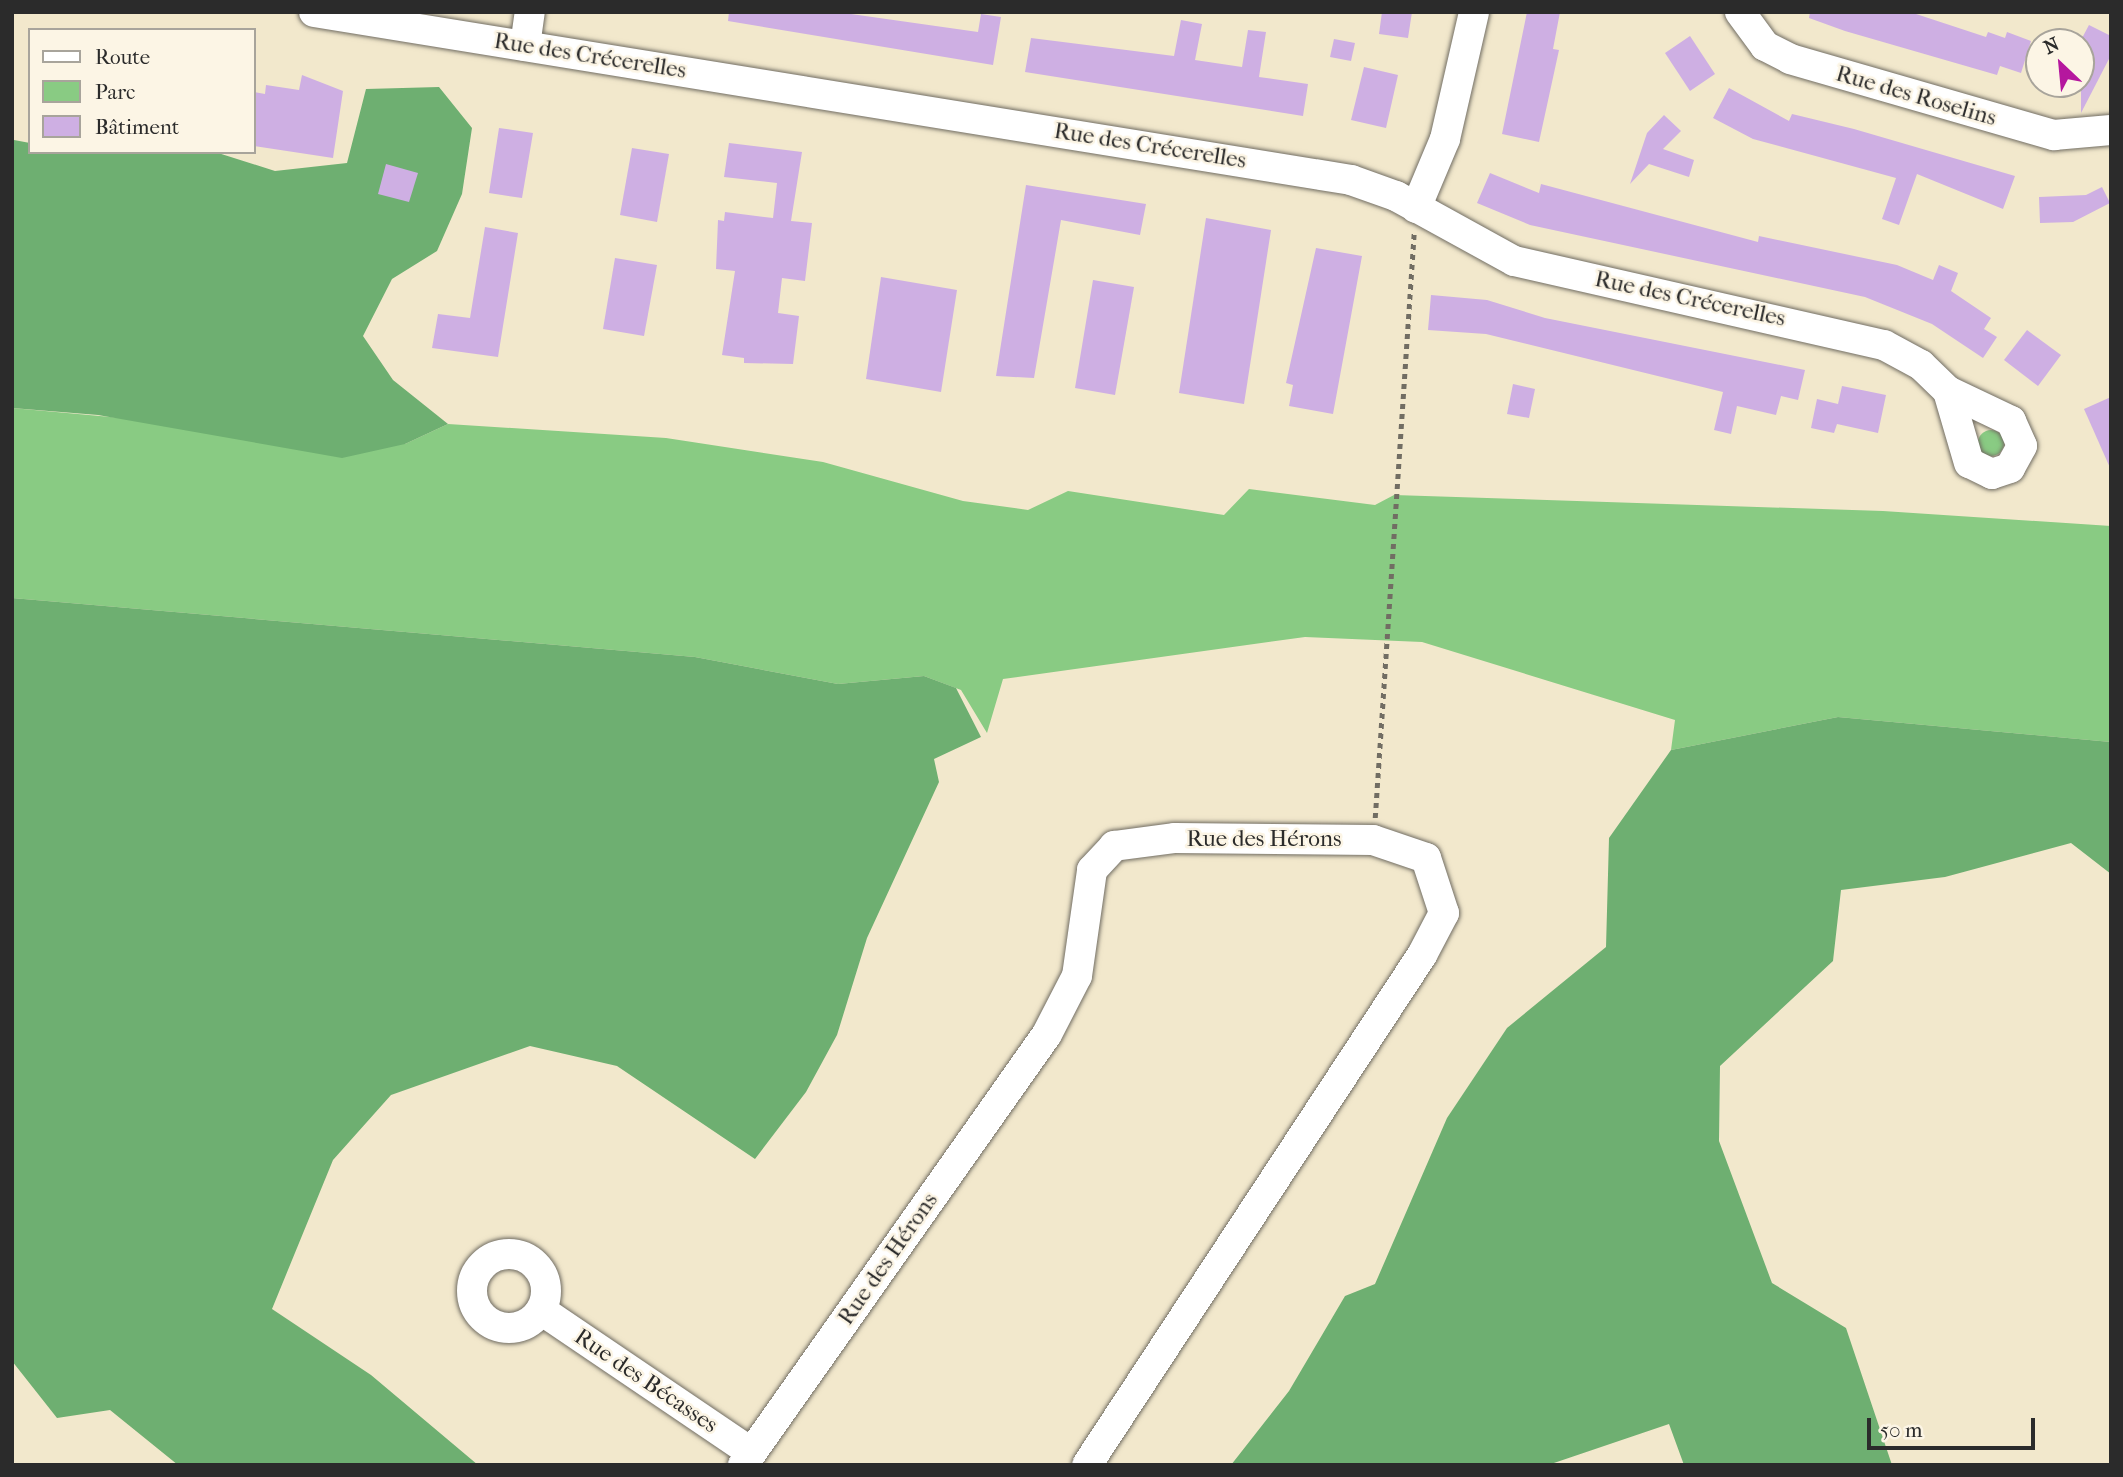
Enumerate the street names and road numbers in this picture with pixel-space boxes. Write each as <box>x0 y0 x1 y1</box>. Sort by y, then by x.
street label: Rue des Crécerelles <box>492 27 688 85</box>
street label: Rue des Roselins <box>1833 60 1999 132</box>
street label: Rue des Crécerelles <box>1052 117 1248 175</box>
street label: Rue des Crécerelles <box>1592 265 1788 333</box>
street label: Rue des Hérons <box>1186 825 1342 853</box>
street label: Rue des Hérons <box>832 1188 944 1330</box>
street label: Rue des Bécasses <box>569 1323 723 1439</box>

